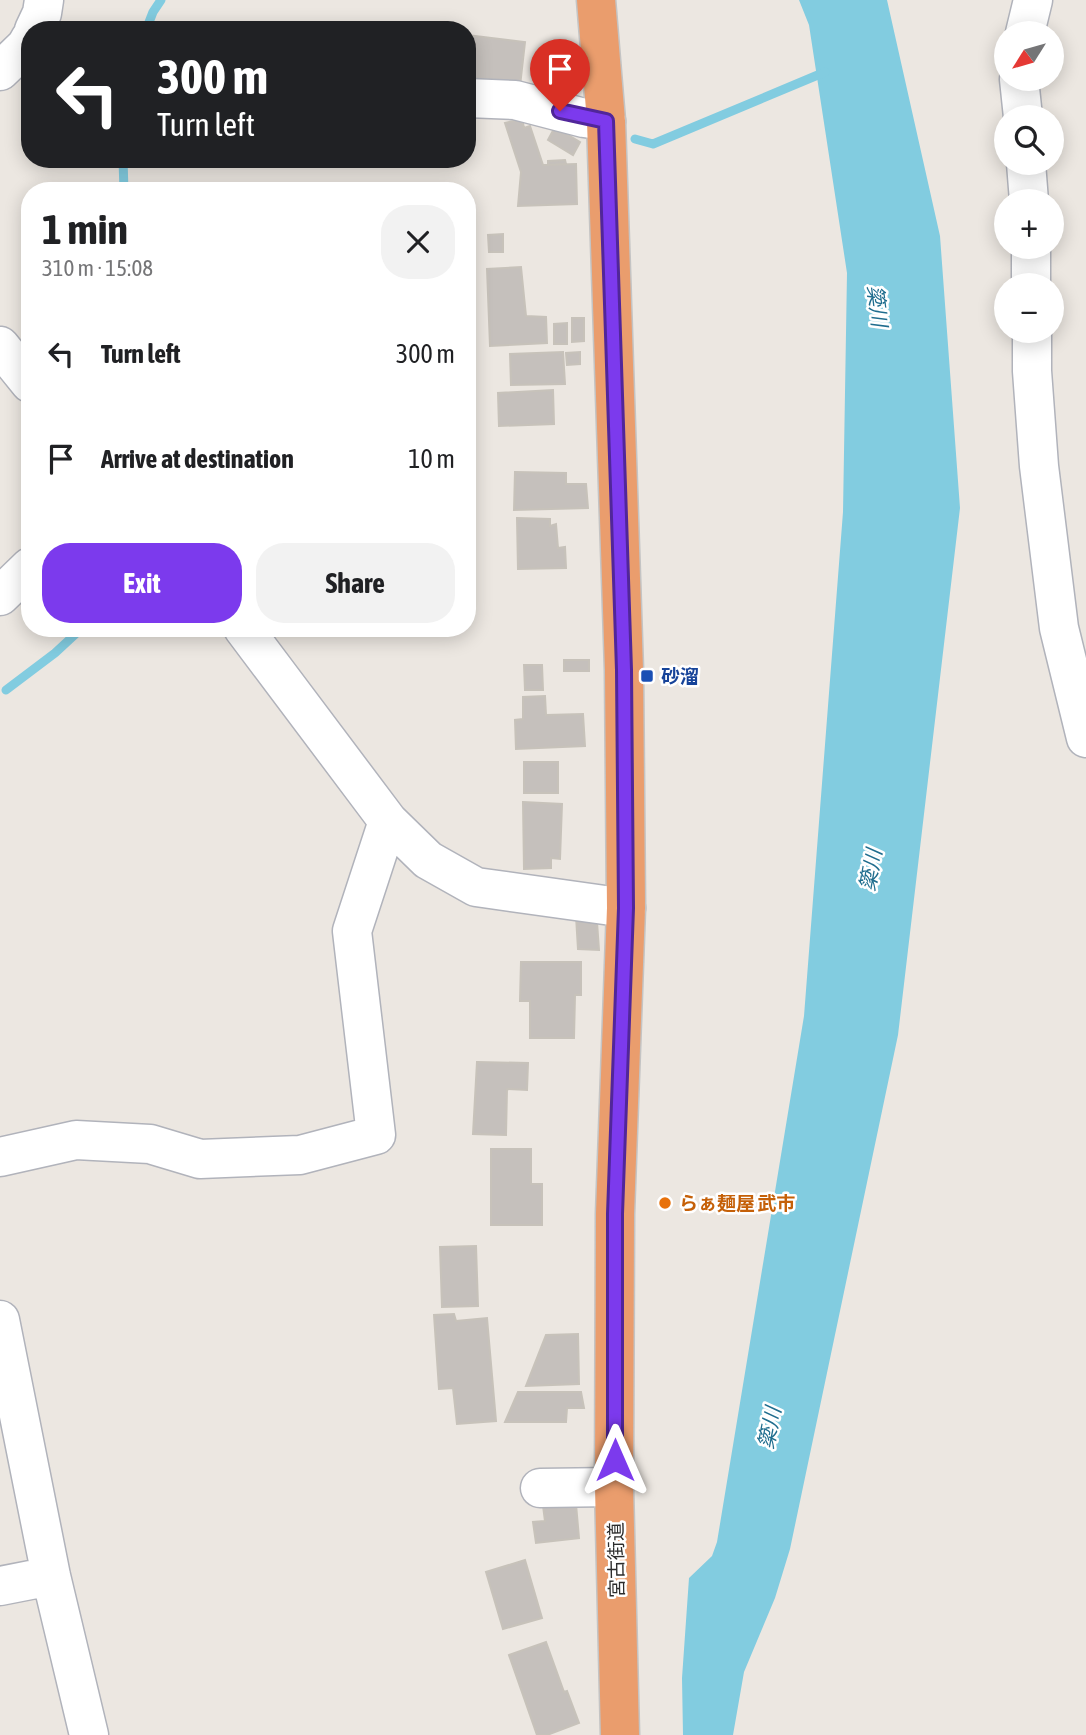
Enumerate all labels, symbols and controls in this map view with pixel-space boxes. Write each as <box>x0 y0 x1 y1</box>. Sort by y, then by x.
north arrow <box>994 21 1064 91</box>
map controls <box>994 21 1064 343</box>
pin <box>530 39 590 111</box>
text: 300 m <box>157 48 268 104</box>
icon: left <box>42 49 133 140</box>
icon: arrive <box>541 50 579 88</box>
button: search <box>994 105 1064 175</box>
text: Turn left <box>157 106 255 143</box>
button: + <box>994 189 1064 259</box>
text: 1 min <box>42 205 128 253</box>
button: close <box>381 205 455 279</box>
text: 310 m · 15:08 <box>42 255 153 281</box>
button: − <box>994 273 1064 343</box>
water label: 簗川 <box>864 284 893 330</box>
icon: left <box>42 335 80 373</box>
text: Turn left <box>101 339 181 369</box>
text: 300 m <box>396 339 455 369</box>
icon: arrive <box>42 440 80 478</box>
text: Arrive at destination <box>101 444 294 474</box>
text: 10 m <box>408 444 455 474</box>
button: Exit <box>42 543 242 623</box>
button: Share <box>256 543 455 623</box>
place label: 砂溜 <box>661 665 699 687</box>
marker: 砂溜 <box>639 668 655 684</box>
water label: 簗川 <box>855 845 886 893</box>
place label: らぁ麺屋 武市 <box>679 1192 796 1214</box>
marker: らぁ麺屋 武市 <box>657 1195 673 1211</box>
water label: 簗川 <box>753 1403 785 1451</box>
position arrow <box>578 1423 652 1497</box>
street label: 宮古街道 <box>604 1522 628 1598</box>

